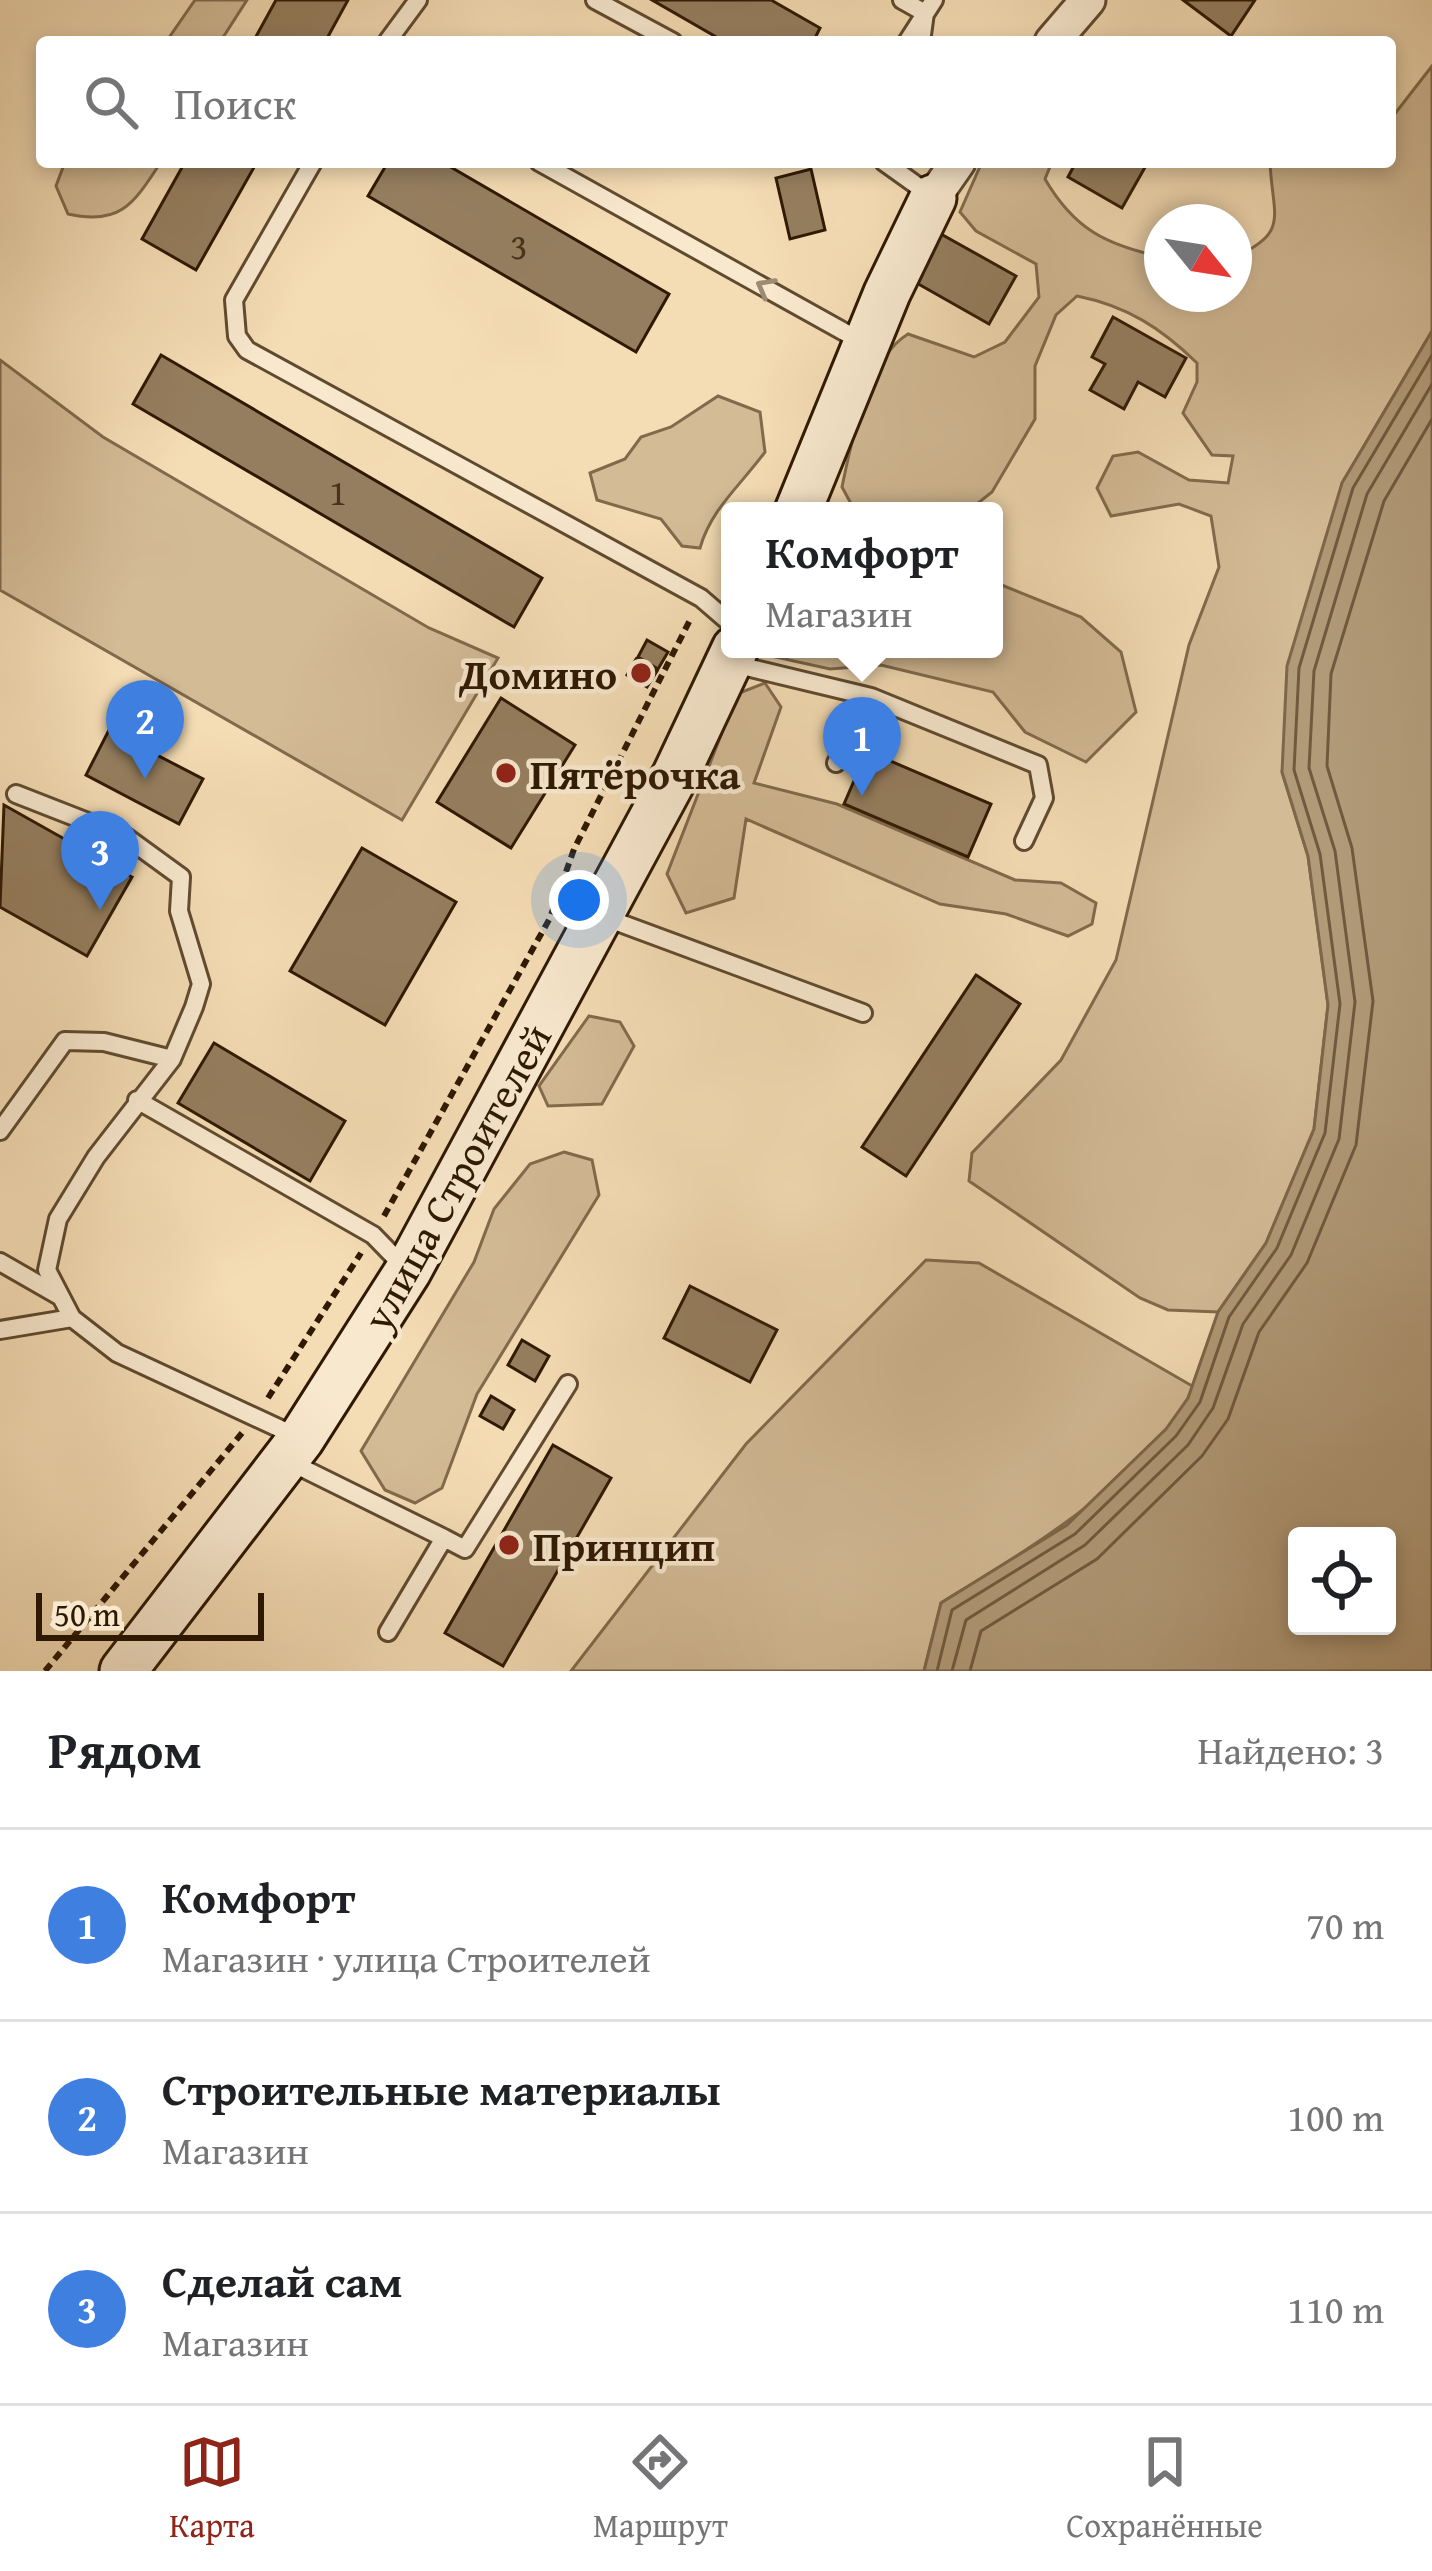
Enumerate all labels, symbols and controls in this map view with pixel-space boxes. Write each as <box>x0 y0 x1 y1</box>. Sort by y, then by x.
search box <box>36 36 1396 168</box>
icon: search <box>78 69 144 135</box>
text: Поиск <box>174 70 296 135</box>
north arrow <box>1144 204 1252 312</box>
house number: 3 <box>510 219 528 272</box>
one-way arrow <box>756 279 777 302</box>
house number: 1 <box>329 465 347 518</box>
popup <box>721 502 1003 658</box>
text: Комфорт <box>765 519 959 584</box>
text: Магазин <box>765 584 912 641</box>
place label: Домино <box>458 643 617 704</box>
marker: Домино <box>628 660 654 686</box>
pin: 2 <box>106 680 184 779</box>
pin: 1 <box>823 697 901 796</box>
place label: Пятёрочка <box>530 743 741 804</box>
marker: Пятёрочка <box>493 760 519 786</box>
pin: 3 <box>61 811 139 910</box>
your location <box>549 870 609 930</box>
street label: улица Строителей <box>346 1012 566 1342</box>
place label: Принцип <box>533 1515 715 1576</box>
map controls <box>1288 1527 1396 1635</box>
button: locate <box>1288 1527 1396 1635</box>
marker: Принцип <box>496 1532 522 1558</box>
scale bar <box>36 1587 264 1640</box>
text: 50 m <box>54 1590 120 1638</box>
text: Рядом <box>48 1712 202 1787</box>
text: Найдено: 3 <box>1197 1721 1384 1778</box>
text: Комфорт <box>162 1864 355 1929</box>
text: 1 <box>77 1896 97 1953</box>
text: 70 m <box>1306 1896 1384 1953</box>
text: Магазин · улица Строителей <box>162 1929 651 1986</box>
text: Строительные материалы <box>162 2056 721 2121</box>
text: 2 <box>77 2088 97 2145</box>
text: 100 m <box>1287 2088 1384 2145</box>
text: Магазин <box>162 2121 309 2178</box>
text: Сделай сам <box>162 2248 403 2313</box>
text: 3 <box>77 2280 97 2337</box>
text: 110 m <box>1287 2280 1384 2337</box>
text: Магазин <box>162 2313 309 2370</box>
tab: Карта <box>169 2429 255 2549</box>
tab: Маршрут <box>593 2429 728 2549</box>
tab: Сохранённые <box>1066 2429 1263 2549</box>

